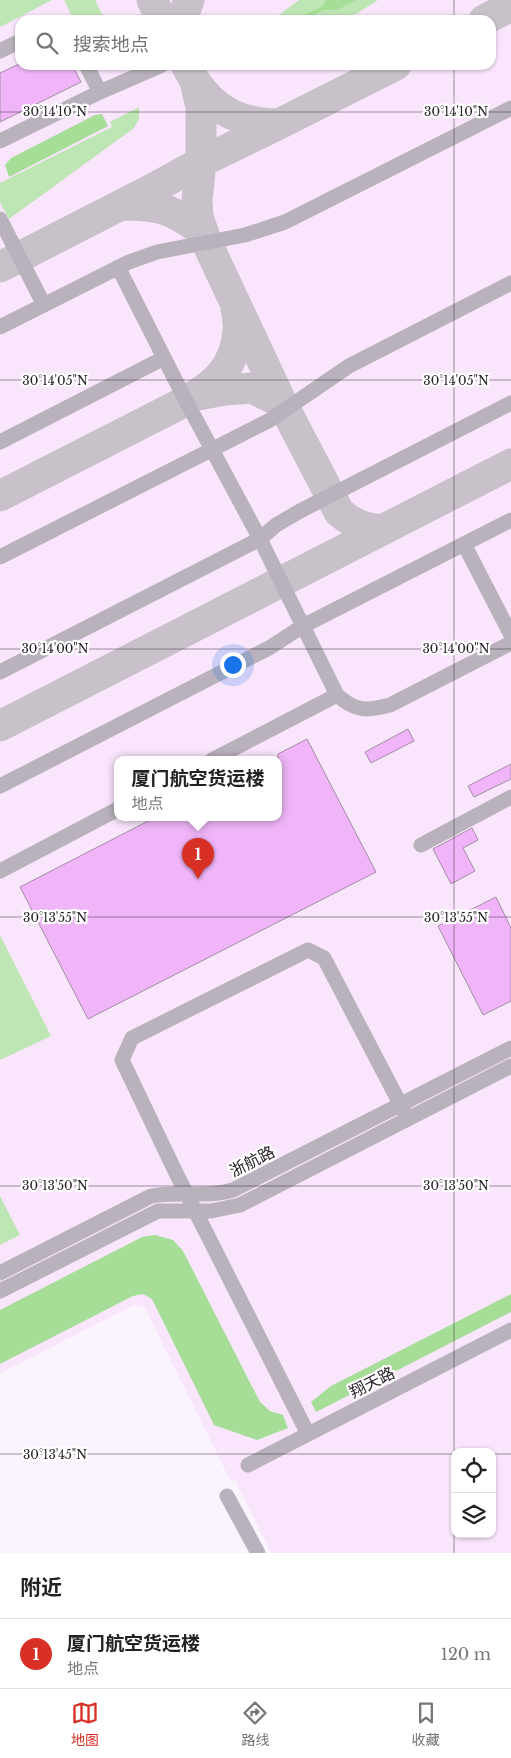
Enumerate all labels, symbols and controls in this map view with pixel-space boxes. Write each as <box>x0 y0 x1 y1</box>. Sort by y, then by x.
search box <box>15 15 496 70</box>
icon: search <box>33 29 61 57</box>
text: 搜索地点 <box>73 33 149 56</box>
text: 30°14'10"N <box>23 104 87 119</box>
text: 30°14'10"N <box>424 104 488 119</box>
text: 30°14'05"N <box>22 373 88 388</box>
text: 30°14'05"N <box>423 373 489 388</box>
text: 30°14'00"N <box>21 641 89 656</box>
text: 30°14'00"N <box>422 641 490 656</box>
your location <box>220 652 246 678</box>
popup <box>114 756 282 821</box>
text: 厦门航空货运楼 <box>131 767 265 790</box>
text: 地点 <box>131 793 164 813</box>
pin: 1 <box>182 838 214 879</box>
text: 30°13'55"N <box>23 910 87 925</box>
text: 30°13'55"N <box>424 910 488 925</box>
street label: 浙航路 <box>226 1141 278 1181</box>
text: 30°13'50"N <box>22 1178 88 1193</box>
text: 30°13'50"N <box>423 1178 489 1193</box>
street label: 翔天路 <box>346 1362 398 1402</box>
text: 30°13'45"N <box>23 1447 87 1462</box>
map controls <box>451 1448 496 1538</box>
button: locate <box>451 1448 496 1493</box>
button: layers <box>451 1493 496 1538</box>
text: 附近 <box>20 1575 62 1601</box>
text: 厦门航空货运楼 <box>67 1632 200 1655</box>
text: 1 <box>33 1644 39 1664</box>
text: 120 m <box>441 1644 491 1664</box>
text: 地点 <box>67 1658 99 1678</box>
tab: 地图 <box>71 1699 99 1749</box>
tab: 路线 <box>241 1699 269 1749</box>
tab: 收藏 <box>412 1699 440 1749</box>

